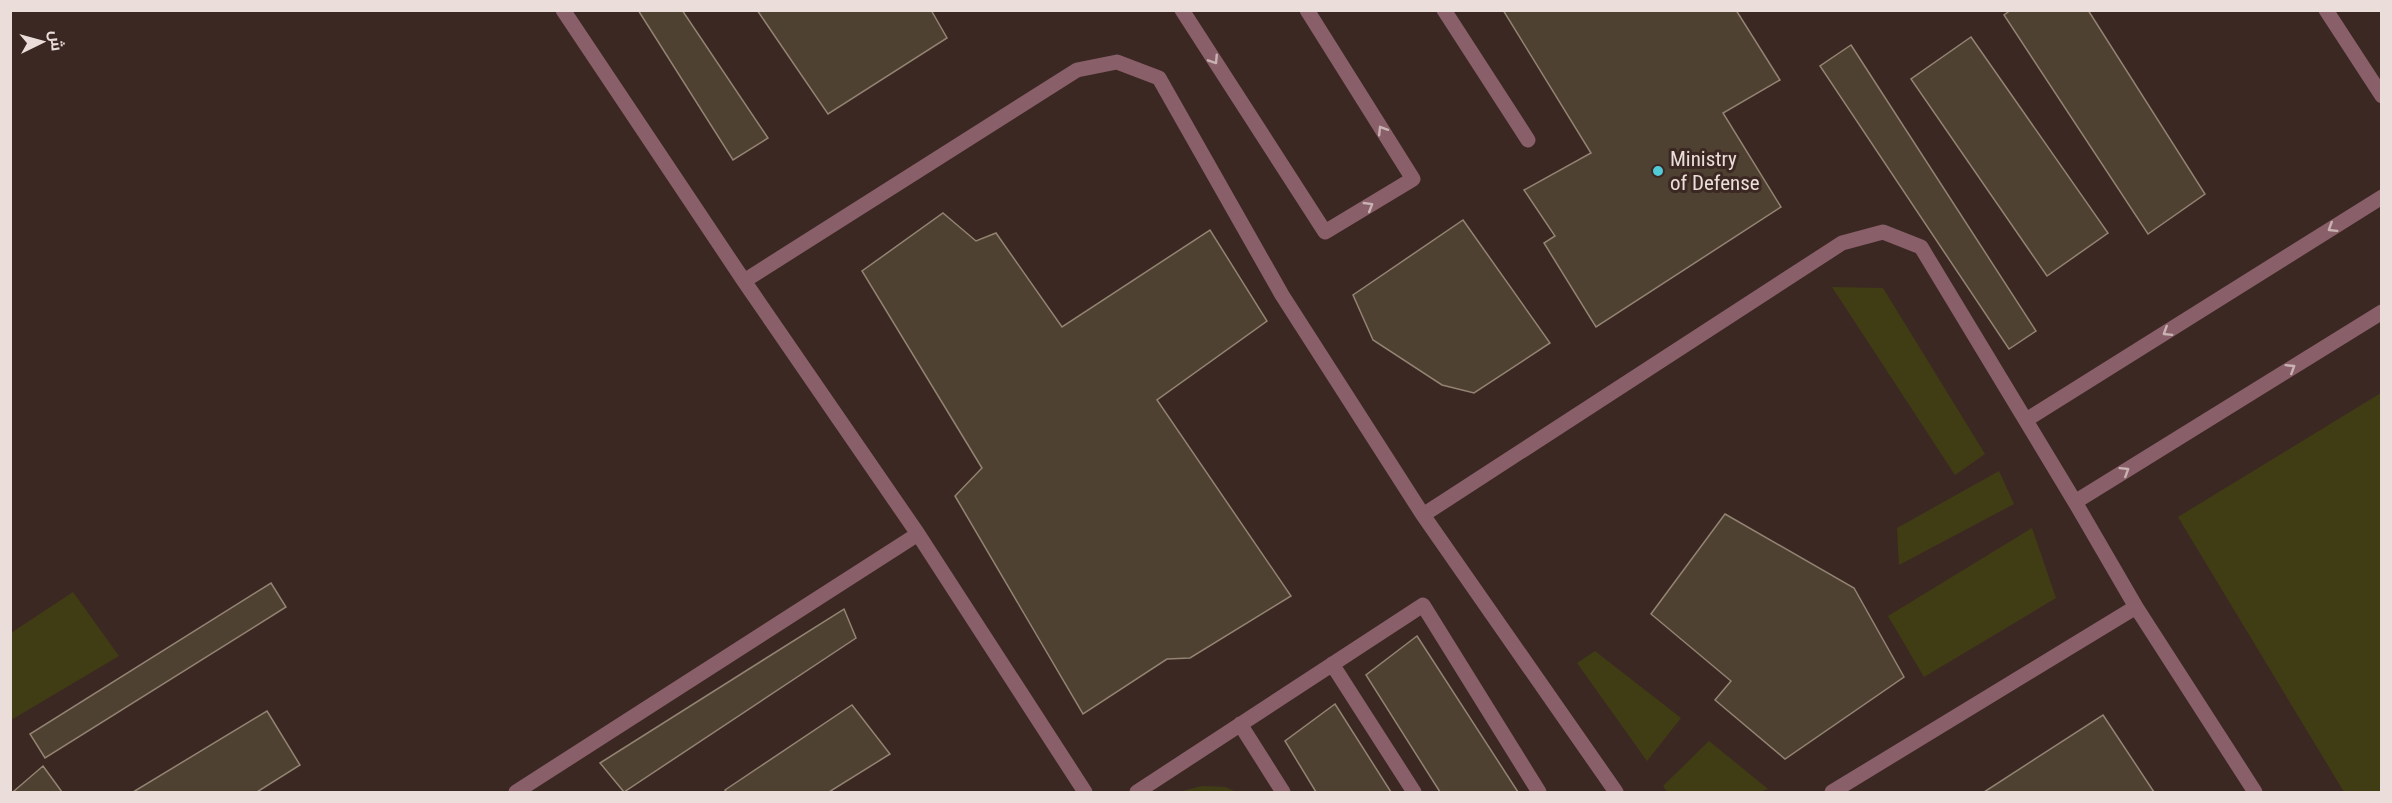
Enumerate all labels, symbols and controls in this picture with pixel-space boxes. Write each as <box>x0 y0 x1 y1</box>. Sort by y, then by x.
north arrow <box>12 12 72 72</box>
text: ش <box>46 30 67 52</box>
one-way arrow <box>1207 53 1218 64</box>
one-way arrow <box>1378 126 1389 137</box>
place label: Ministry of Defense <box>1670 147 1760 195</box>
marker: Ministry of Defense <box>1651 164 1665 178</box>
one-way arrow <box>1363 201 1373 213</box>
one-way arrow <box>2328 221 2338 233</box>
one-way arrow <box>2163 324 2173 336</box>
one-way arrow <box>2285 364 2295 376</box>
one-way arrow <box>2119 467 2129 479</box>

